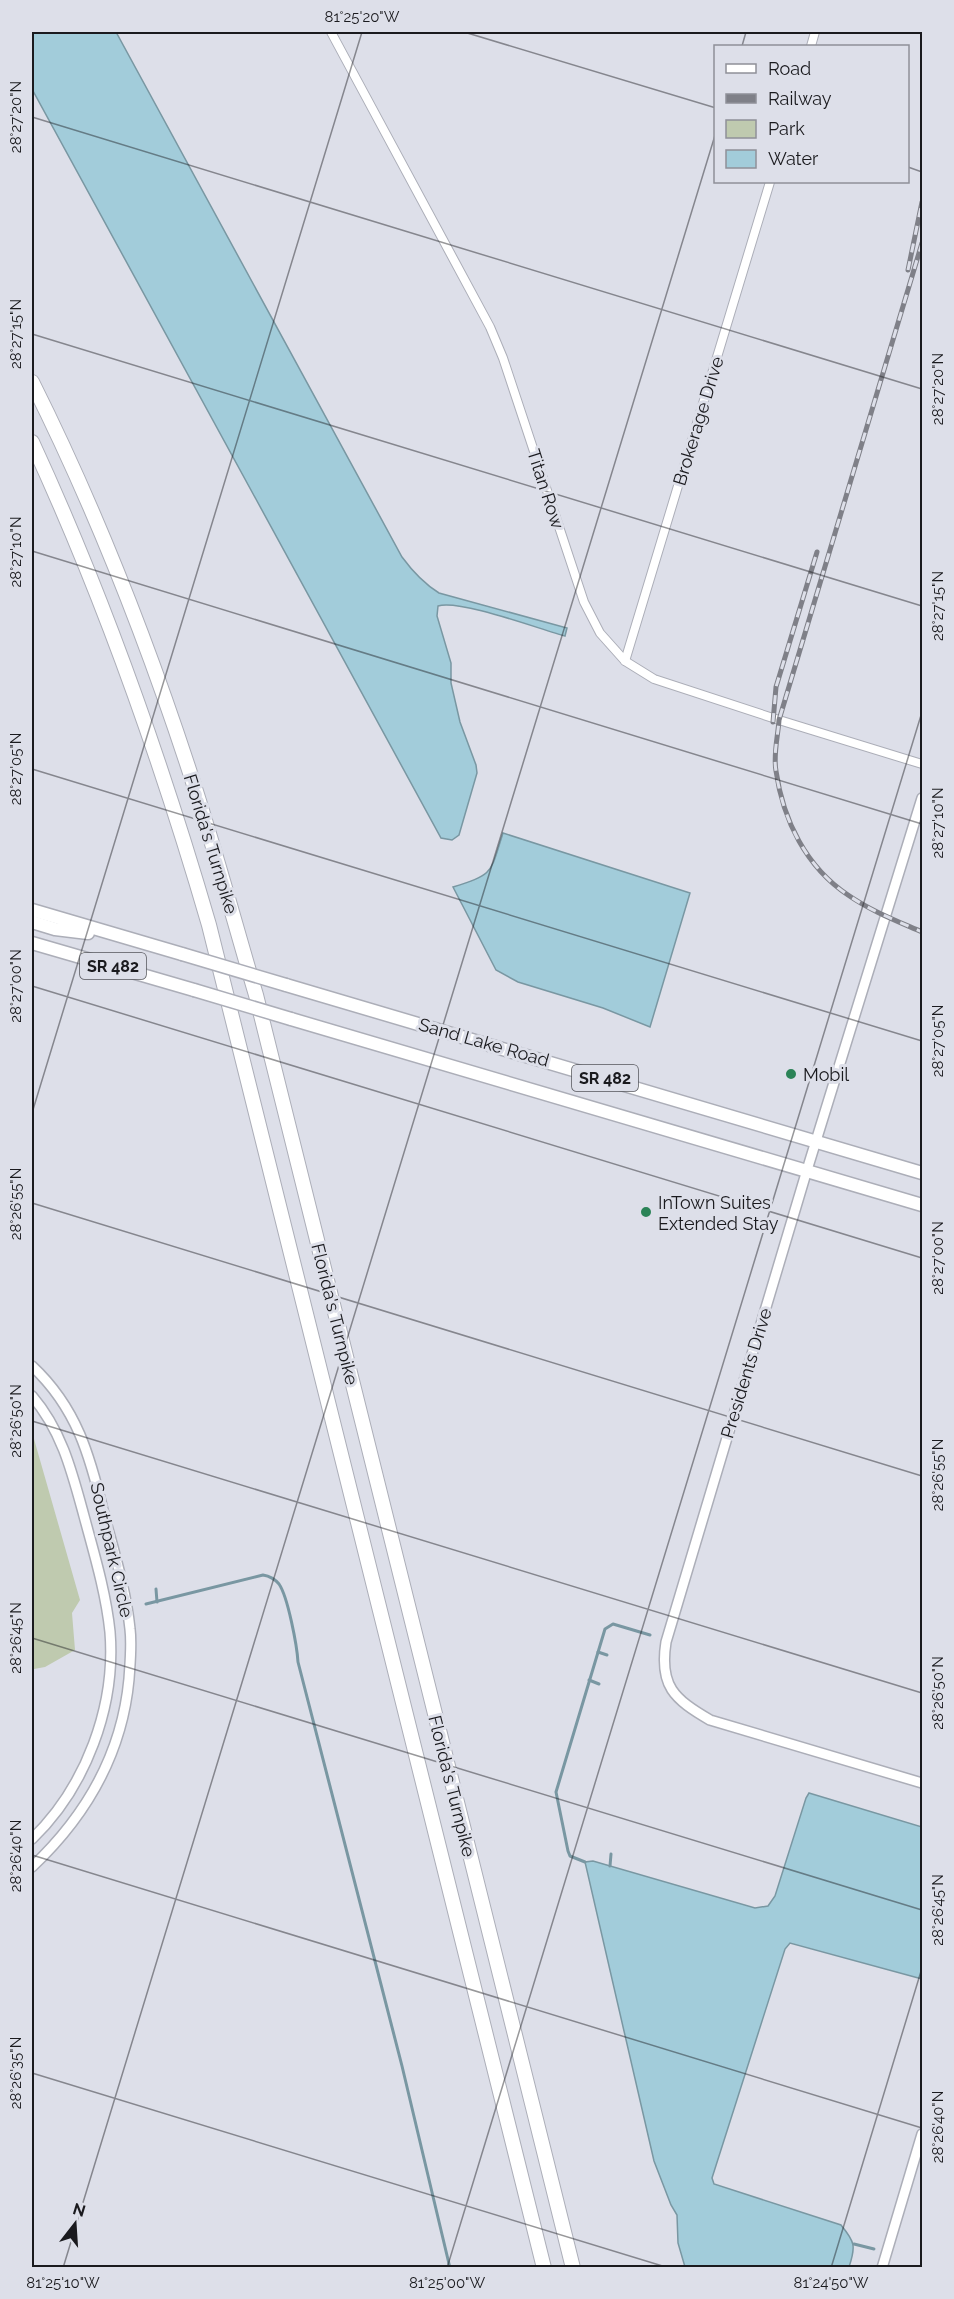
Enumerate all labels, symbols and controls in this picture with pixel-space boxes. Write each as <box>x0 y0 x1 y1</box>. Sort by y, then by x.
text: 81°25'20"W <box>325 8 400 26</box>
legend <box>714 45 909 183</box>
text: Road <box>768 58 811 79</box>
text: 28°27'20"N <box>7 81 25 153</box>
text: Railway <box>768 88 832 109</box>
text: Park <box>768 118 805 139</box>
text: Water <box>768 148 819 169</box>
text: 28°27'15"N <box>7 299 25 369</box>
text: 28°27'20"N <box>929 353 947 425</box>
street label: Brokerage Drive <box>668 354 728 488</box>
street label: Titan Row <box>523 447 569 532</box>
text: 28°27'10"N <box>7 517 25 587</box>
text: 28°27'15"N <box>929 571 947 641</box>
text: 28°27'05"N <box>7 733 25 805</box>
street label: Florida's Turnpike <box>180 772 242 917</box>
text: 28°27'10"N <box>929 788 947 858</box>
text: 28°27'00"N <box>7 949 25 1023</box>
road number: SR 482 <box>80 953 146 979</box>
text: 28°27'05"N <box>929 1005 947 1077</box>
street label: Sand Lake Road <box>416 1013 552 1071</box>
place label: Mobil <box>803 1064 849 1085</box>
road number: SR 482 <box>572 1065 638 1091</box>
marker: Mobil <box>784 1067 798 1081</box>
text: 28°26'55"N <box>7 1168 25 1240</box>
place label: InTown Suites Extended Stay <box>658 1192 779 1234</box>
marker: InTown Suites Extended Stay <box>639 1205 653 1219</box>
text: 28°27'00"N <box>929 1221 947 1295</box>
street label: Florida's Turnpike <box>307 1241 363 1387</box>
street label: Presidents Drive <box>716 1305 776 1441</box>
text: 28°26'50"N <box>7 1384 25 1458</box>
text: 28°26'55"N <box>929 1439 947 1511</box>
street label: Southpark Circle <box>86 1480 138 1620</box>
text: 28°26'45"N <box>7 1602 25 1674</box>
text: 28°26'50"N <box>929 1656 947 1730</box>
street label: Florida's Turnpike <box>424 1713 480 1859</box>
text: 28°26'40"N <box>7 1820 25 1892</box>
text: 28°26'45"N <box>929 1874 947 1946</box>
text: 28°26'35"N <box>7 2037 25 2109</box>
text: 28°26'40"N <box>929 2091 947 2163</box>
north arrow <box>45 2194 105 2254</box>
text: N <box>71 2199 88 2221</box>
text: 81°25'10"W <box>26 2274 100 2292</box>
text: 81°25'00"W <box>409 2274 485 2292</box>
text: 81°24'50"W <box>794 2274 869 2292</box>

